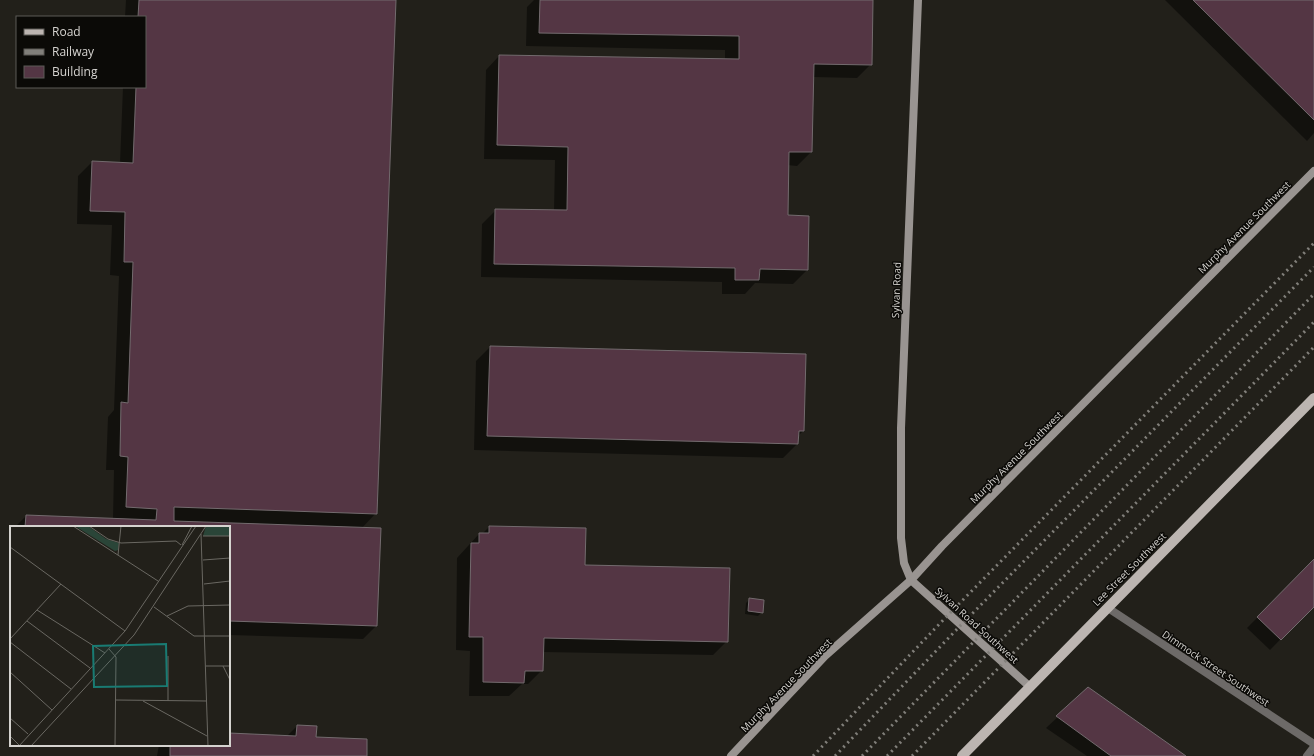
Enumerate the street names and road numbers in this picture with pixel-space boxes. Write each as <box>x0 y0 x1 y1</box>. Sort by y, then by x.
street label: Murphy Avenue Southwest <box>1195 177 1294 276</box>
street label: Sylvan Road <box>888 262 904 318</box>
street label: Murphy Avenue Southwest <box>967 407 1066 506</box>
street label: Lee Street Southwest <box>1089 529 1169 609</box>
street label: Sylvan Road Southwest <box>932 584 1022 667</box>
street label: Dimmock Street Southwest <box>1160 627 1273 709</box>
street label: Murphy Avenue Southwest <box>737 635 835 735</box>

